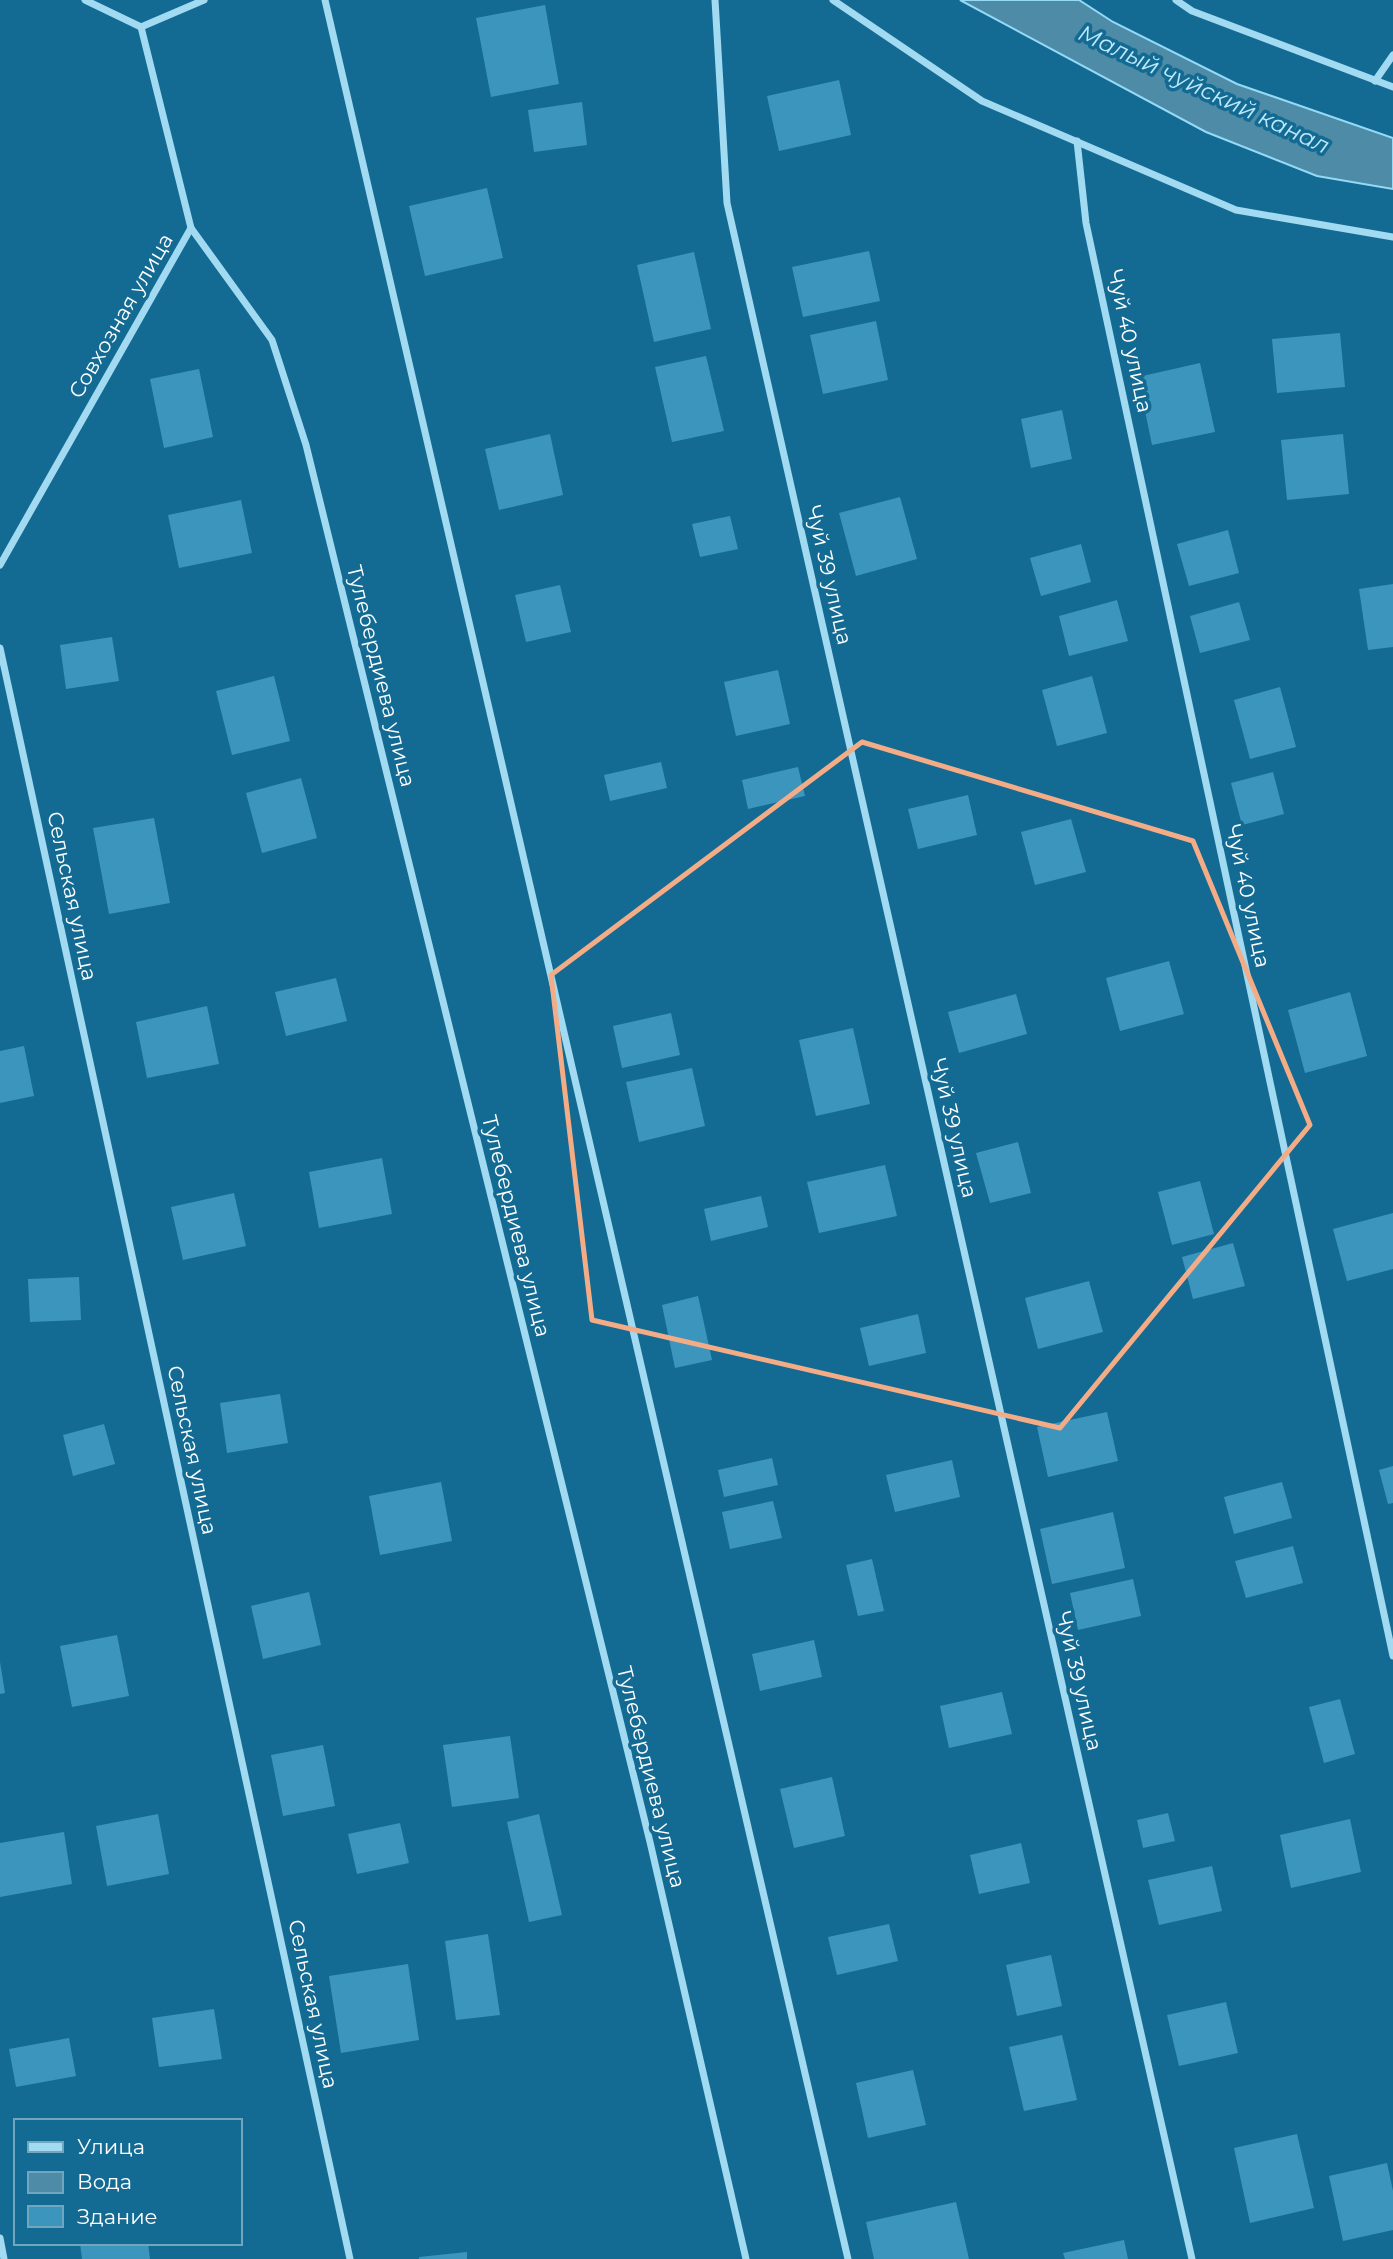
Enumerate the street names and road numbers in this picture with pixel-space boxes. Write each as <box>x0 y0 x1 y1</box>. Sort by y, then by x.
street label: Совхозная улица <box>63 229 178 403</box>
street label: Чуй 40 улица <box>1103 267 1158 415</box>
street label: Чуй 39 улица <box>801 503 858 647</box>
street label: Тулебердиева улица <box>342 562 421 789</box>
street label: Сельская улица <box>42 809 103 983</box>
street label: Чуй 40 улица <box>1221 822 1276 970</box>
street label: Чуй 39 улица <box>926 1056 983 1200</box>
street label: Тулебердиева улица <box>477 1112 556 1339</box>
street label: Сельская улица <box>162 1363 223 1537</box>
street label: Чуй 39 улица <box>1051 1609 1108 1753</box>
street label: Тулебердиева улица <box>612 1663 691 1890</box>
street label: Сельская улица <box>283 1917 344 2091</box>

